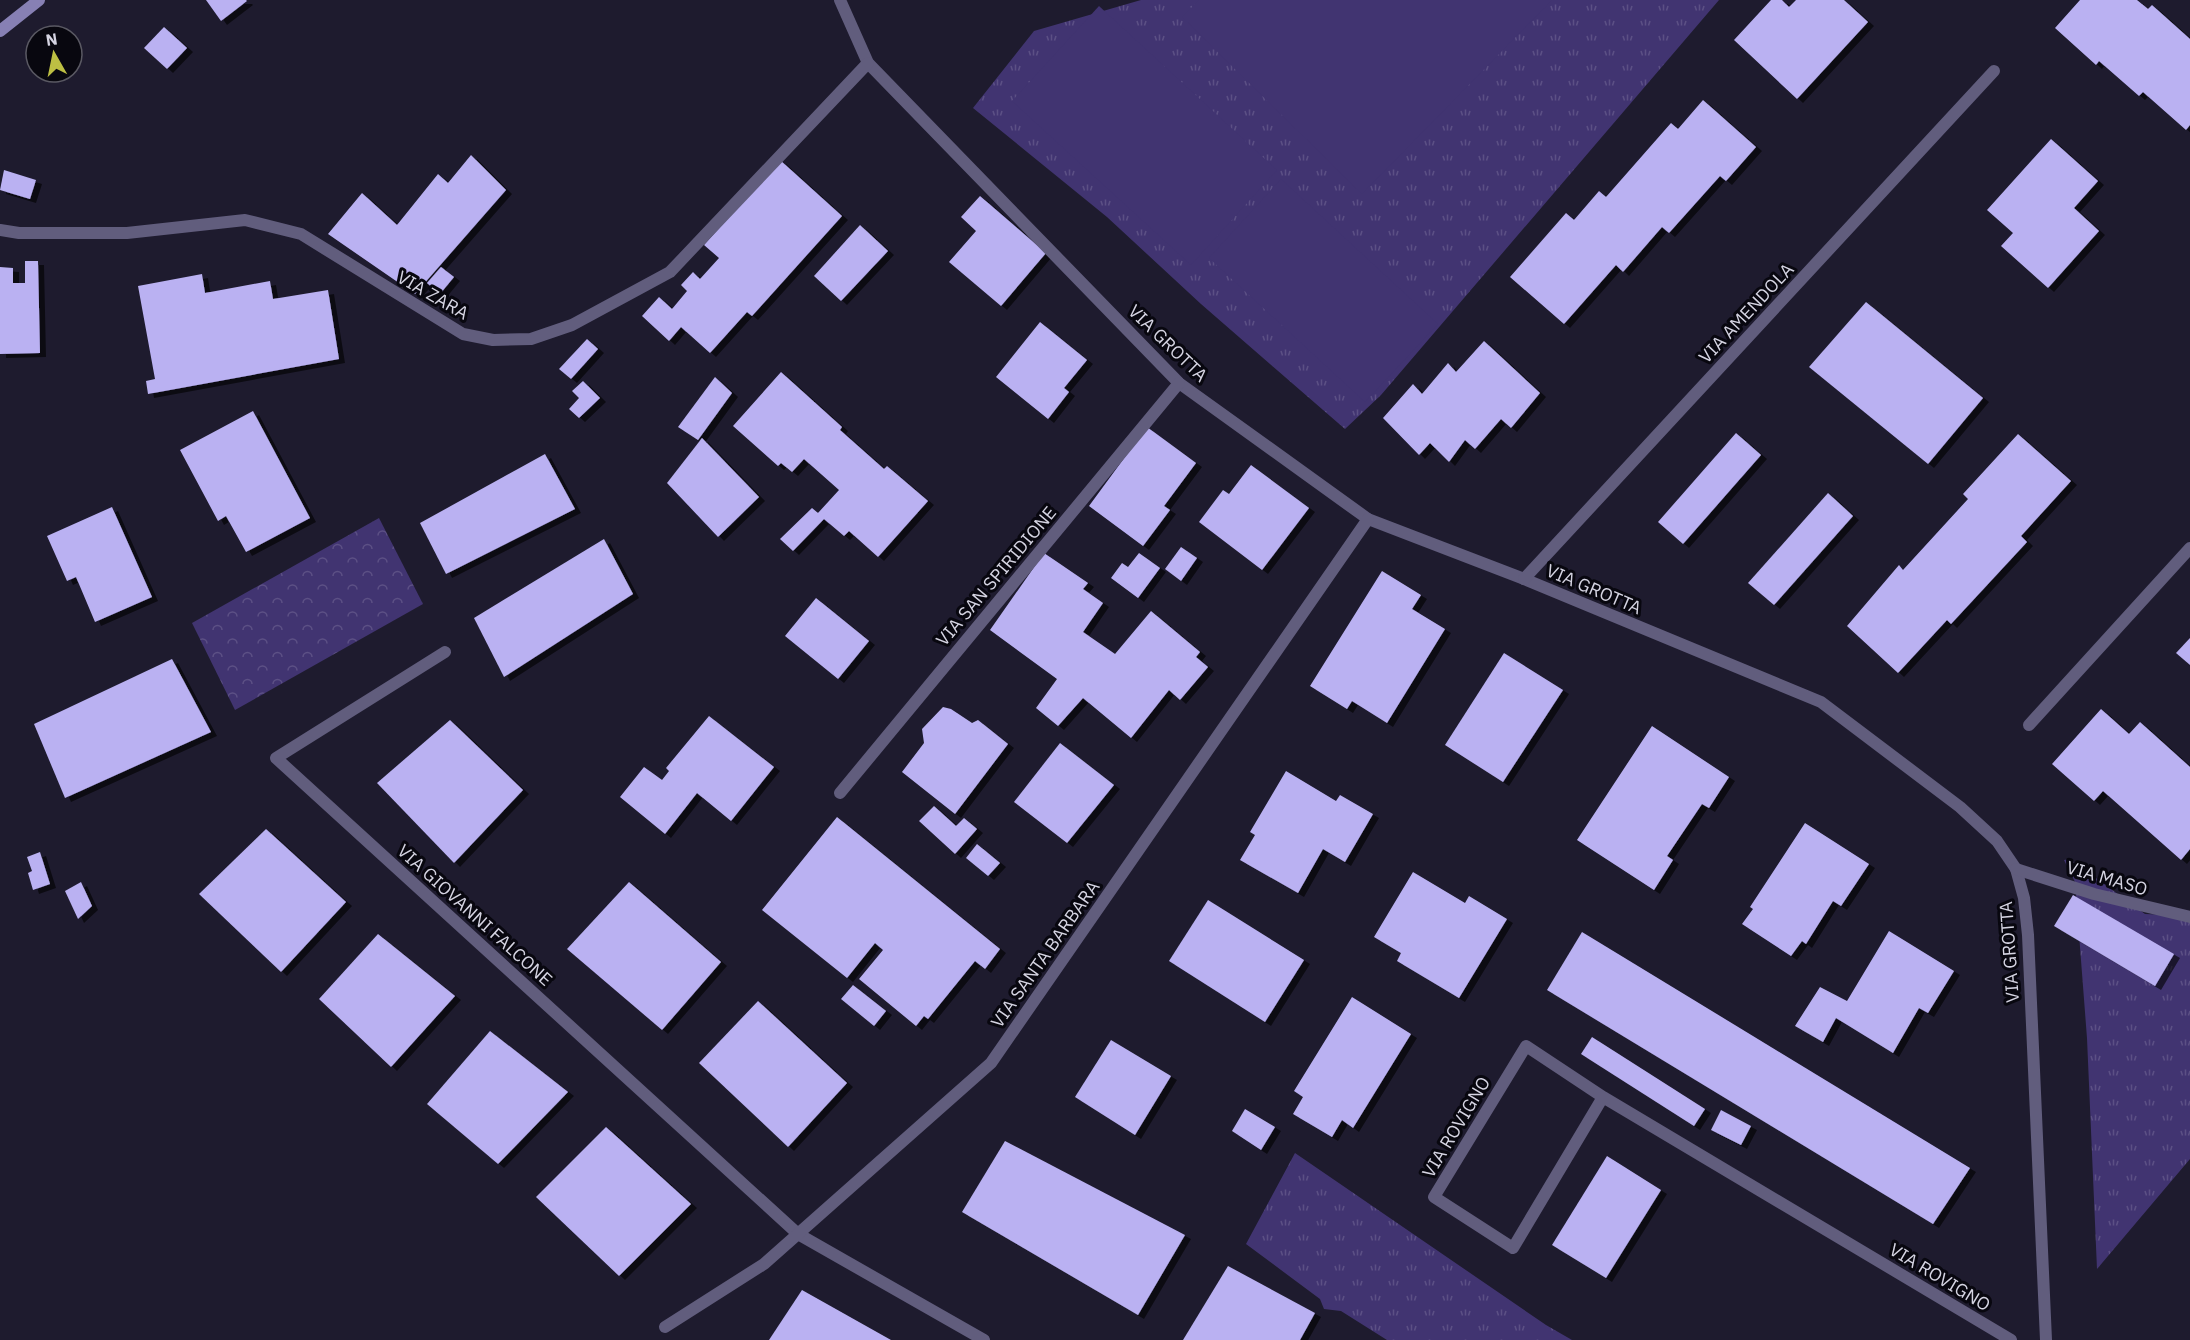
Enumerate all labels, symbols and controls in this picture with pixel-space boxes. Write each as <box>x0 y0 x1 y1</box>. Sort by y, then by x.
north arrow <box>24 24 84 84</box>
text: N <box>44 28 59 50</box>
street label: VIA AMENDOLA <box>1694 258 1799 368</box>
street label: VIA ZARA <box>393 265 473 325</box>
street label: VIA GROTTA <box>1123 299 1213 387</box>
street label: VIA SAN SPIRIDIONE <box>931 501 1061 651</box>
street label: VIA GROTTA <box>1543 559 1646 620</box>
street label: VIA GIOVANNI FALCONE <box>393 839 557 991</box>
street label: VIA MASO <box>2064 855 2150 901</box>
street label: VIA SANTA BARBARA <box>986 876 1105 1032</box>
street label: VIA GROTTA <box>1994 900 2024 1003</box>
street label: VIA ROVIGNO <box>1417 1072 1495 1182</box>
street label: VIA ROVIGNO <box>1885 1238 1995 1316</box>

